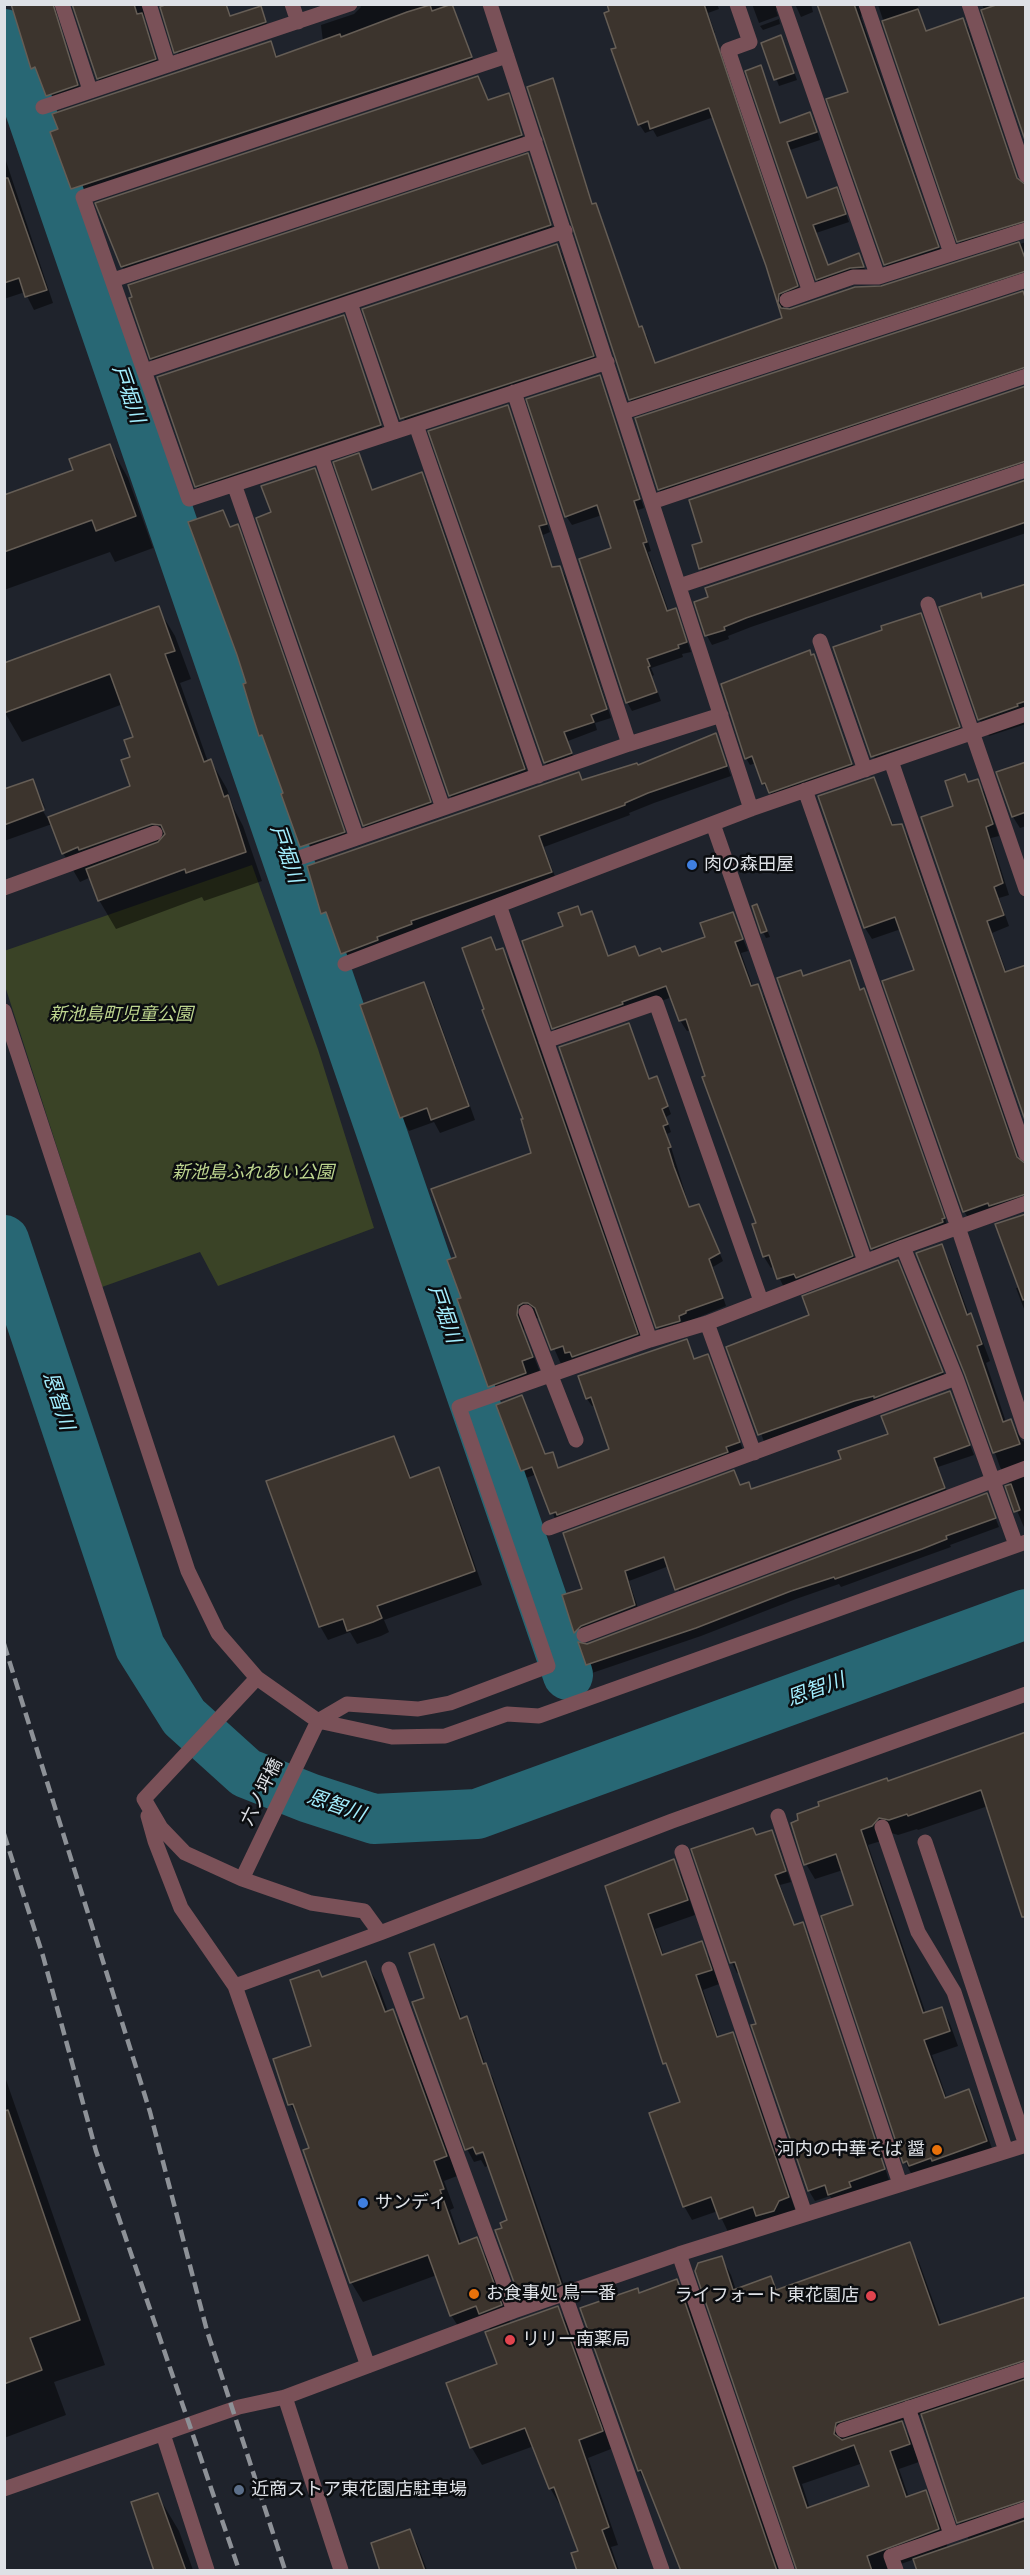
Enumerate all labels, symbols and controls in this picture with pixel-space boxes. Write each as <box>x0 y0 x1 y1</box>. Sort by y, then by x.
water label: 戸堀川 <box>107 362 149 426</box>
water label: 戸堀川 <box>265 822 307 886</box>
place label: 肉の森田屋 <box>704 854 794 876</box>
marker: 肉の森田屋 <box>685 858 699 872</box>
park label: 新池島町児童公園 <box>49 1004 193 1026</box>
park label: 新池島ふれあい公園 <box>172 1162 334 1184</box>
water label: 戸堀川 <box>423 1282 465 1346</box>
water label: 恩智川 <box>37 1369 79 1433</box>
water label: 恩智川 <box>784 1668 848 1712</box>
street label: 六ノ坪橋 <box>237 1755 287 1829</box>
water label: 恩智川 <box>304 1785 368 1827</box>
place label: 河内の中華そば 醤 <box>777 2139 925 2161</box>
marker: 河内の中華そば 醤 <box>930 2143 944 2157</box>
place label: サンディ <box>375 2192 447 2214</box>
marker: サンディ <box>356 2196 370 2210</box>
place label: お食事処 鳥一番 <box>486 2283 616 2305</box>
place label: ライフォート 東花園店 <box>675 2285 859 2307</box>
marker: お食事処 鳥一番 <box>467 2287 481 2301</box>
marker: ライフォート 東花園店 <box>864 2289 878 2303</box>
place label: リリー南薬局 <box>522 2329 630 2351</box>
marker: リリー南薬局 <box>503 2333 517 2347</box>
place label: 近商ストア東花園店駐車場 <box>251 2479 467 2501</box>
marker: 近商ストア東花園店駐車場 <box>232 2483 246 2497</box>

